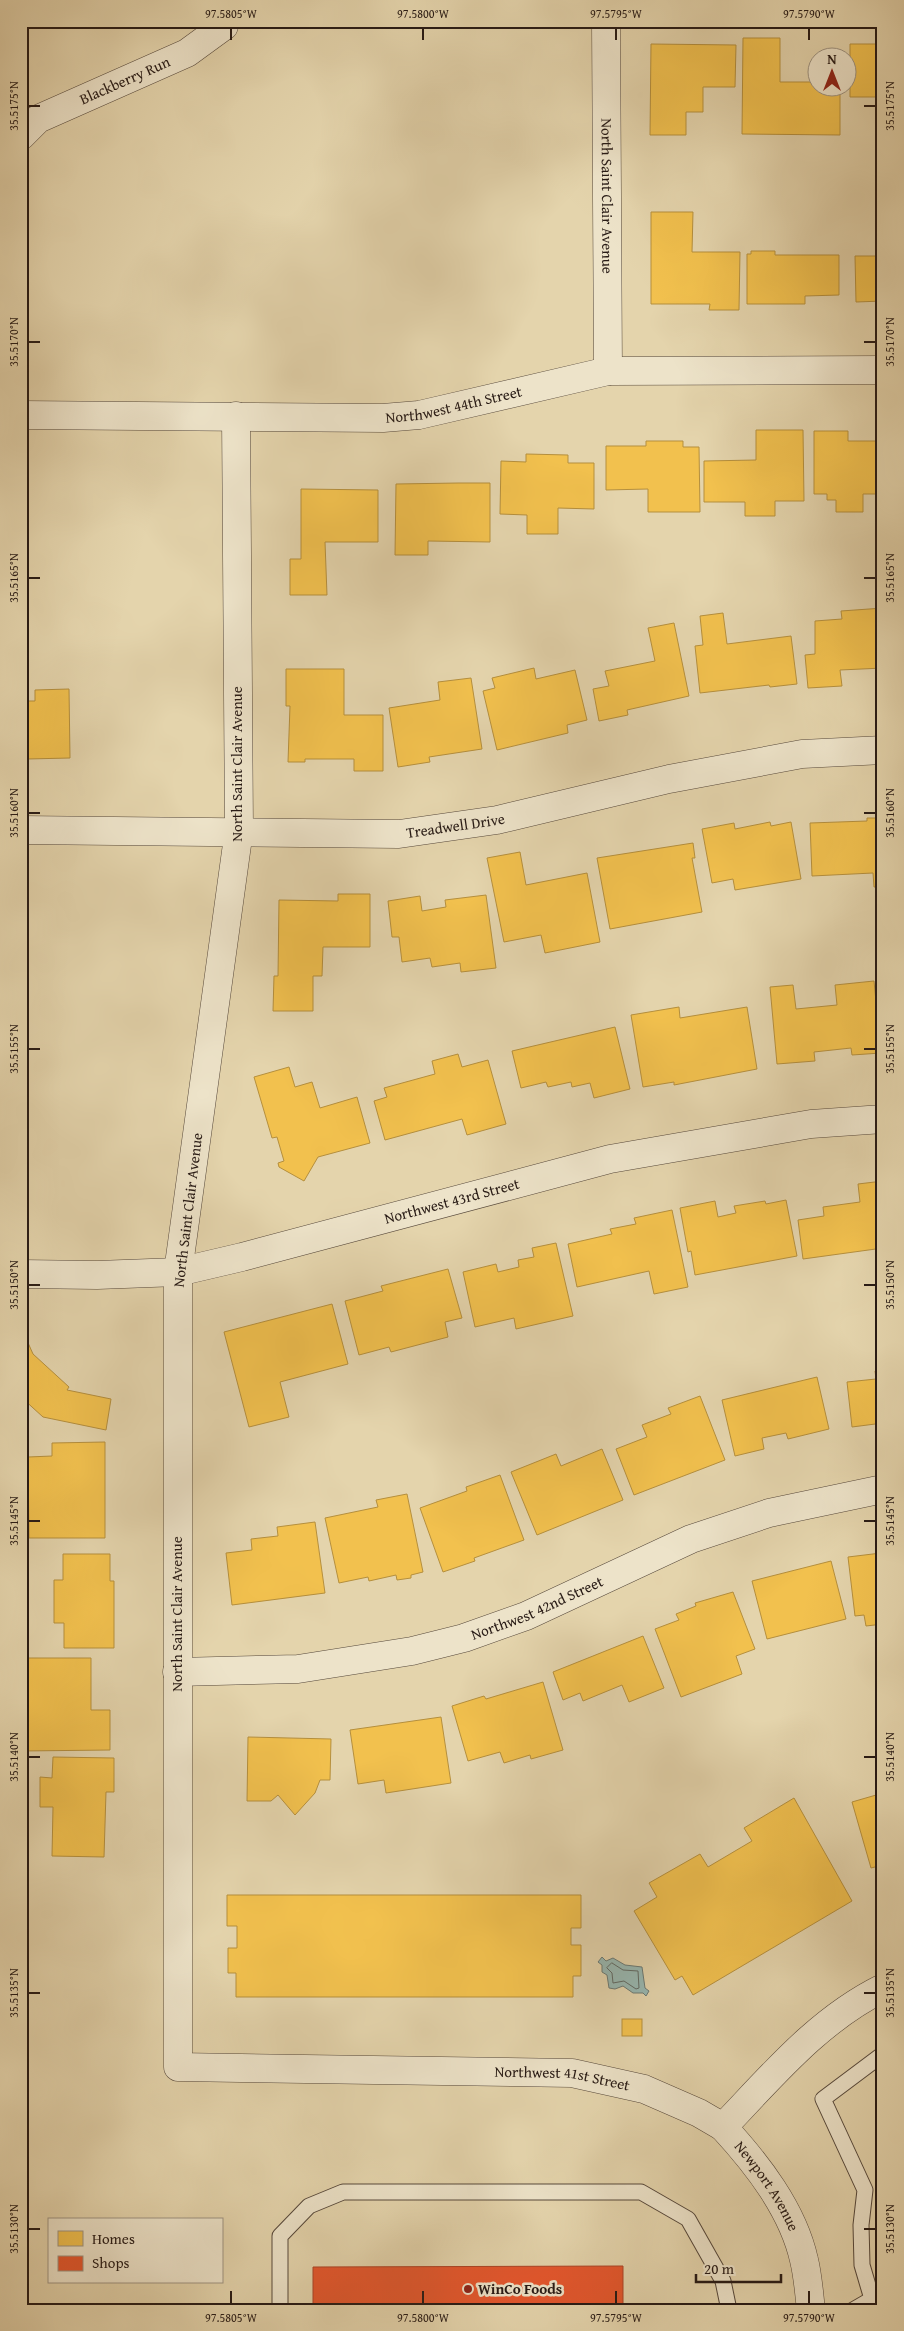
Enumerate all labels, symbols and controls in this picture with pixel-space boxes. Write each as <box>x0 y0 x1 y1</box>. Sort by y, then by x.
text: 97.5805°W <box>205 5 258 22</box>
text: 97.5800°W <box>397 5 450 22</box>
text: 97.5795°W <box>590 5 643 22</box>
text: 97.5790°W <box>783 5 836 22</box>
north arrow <box>806 48 856 98</box>
text: N <box>827 49 837 69</box>
street label: Blackberry Run <box>76 51 174 109</box>
text: 35.5175°N <box>5 81 22 131</box>
text: 35.5175°N <box>881 81 898 131</box>
street label: North Saint Clair Avenue <box>597 118 618 274</box>
text: 35.5170°N <box>5 317 22 367</box>
text: 35.5170°N <box>881 317 898 367</box>
street label: Northwest 44th Street <box>385 380 525 428</box>
text: 35.5165°N <box>5 553 22 603</box>
text: 35.5165°N <box>881 553 898 603</box>
street label: North Saint Clair Avenue <box>226 686 247 842</box>
text: 35.5160°N <box>5 788 22 838</box>
text: 35.5160°N <box>881 788 898 838</box>
street label: Treadwell Drive <box>405 808 507 843</box>
text: 35.5155°N <box>5 1024 22 1074</box>
text: 35.5155°N <box>881 1024 898 1074</box>
street label: North Saint Clair Avenue <box>168 1131 207 1288</box>
street label: Northwest 43rd Street <box>382 1172 522 1229</box>
text: 35.5150°N <box>5 1260 22 1310</box>
text: 35.5150°N <box>881 1260 898 1310</box>
text: 35.5145°N <box>5 1496 22 1546</box>
text: 35.5145°N <box>881 1496 898 1546</box>
street label: North Saint Clair Avenue <box>166 1536 187 1692</box>
street label: Northwest 42nd Street <box>468 1570 607 1645</box>
text: 35.5140°N <box>5 1732 22 1782</box>
text: 35.5140°N <box>881 1732 898 1782</box>
text: 35.5135°N <box>5 1968 22 2018</box>
text: 35.5135°N <box>881 1968 898 2018</box>
street label: Northwest 41st Street <box>494 2061 633 2096</box>
street label: Newport Avenue <box>730 2136 805 2234</box>
text: 35.5130°N <box>5 2204 22 2254</box>
text: 35.5130°N <box>881 2204 898 2254</box>
legend <box>48 2218 222 2284</box>
text: Homes <box>92 2228 135 2249</box>
scale bar <box>696 2251 782 2283</box>
text: Shops <box>92 2252 129 2273</box>
text: 20 m <box>704 2258 735 2279</box>
place label: WinCo Foods <box>478 2278 562 2299</box>
marker: WinCo Foods <box>462 2283 474 2295</box>
text: 97.5805°W <box>205 2309 258 2326</box>
text: 97.5800°W <box>397 2309 450 2326</box>
text: 97.5795°W <box>590 2309 643 2326</box>
text: 97.5790°W <box>783 2309 836 2326</box>

